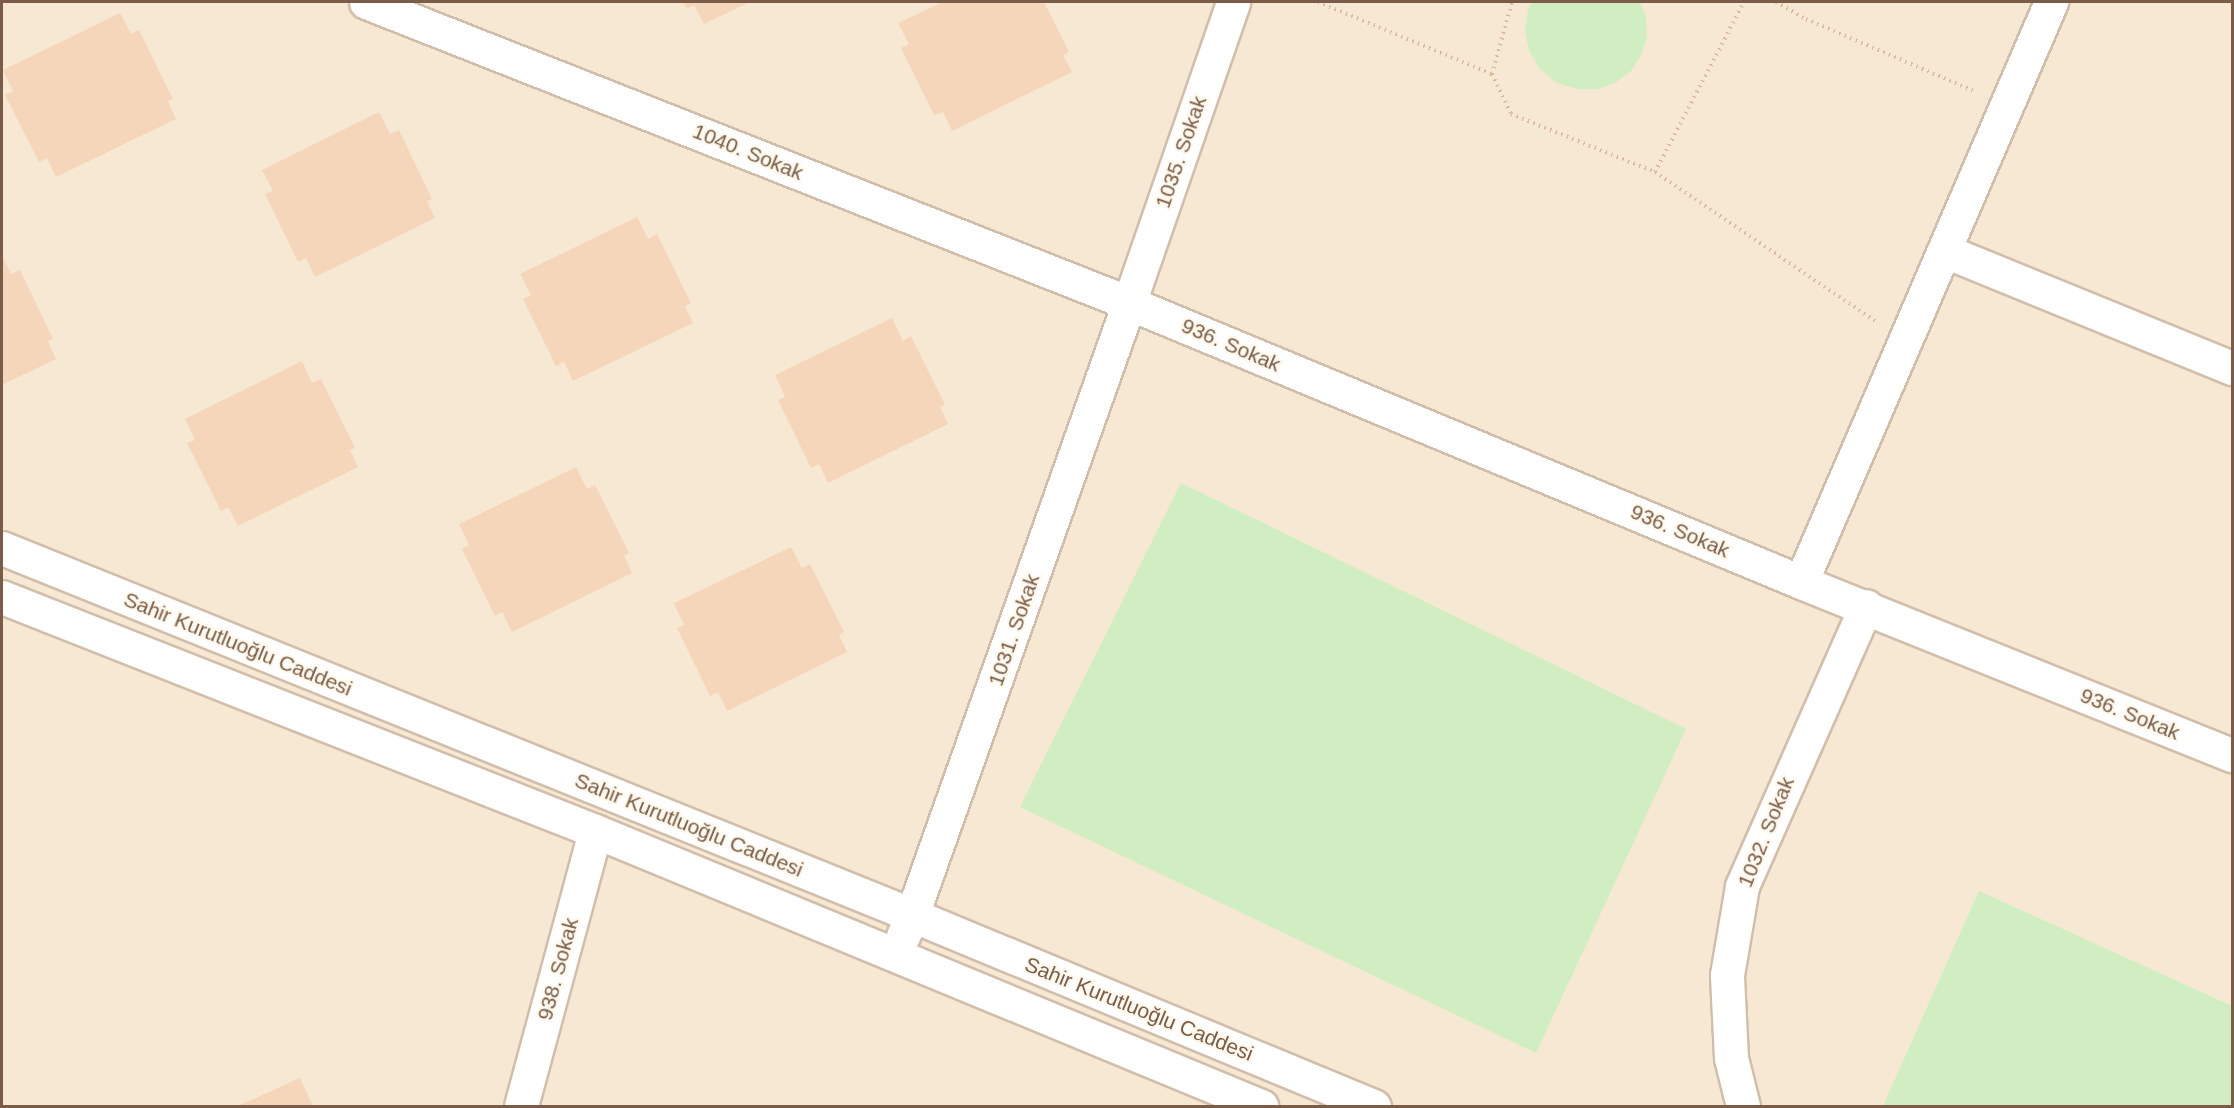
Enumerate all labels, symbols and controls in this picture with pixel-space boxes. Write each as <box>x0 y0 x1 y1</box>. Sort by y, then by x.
street label: 1035. Sokak <box>1150 93 1212 211</box>
street label: 1040. Sokak <box>689 118 807 186</box>
street label: 936. Sokak <box>1178 313 1284 377</box>
street label: 936. Sokak <box>1627 499 1733 563</box>
street label: 1031. Sokak <box>983 571 1045 689</box>
street label: Sahir Kurutluoğlu Caddesi <box>120 587 356 701</box>
street label: 936. Sokak <box>2077 683 2183 745</box>
street label: Sahir Kurutluoğlu Caddesi <box>571 768 807 882</box>
street label: 1032. Sokak <box>1732 773 1800 891</box>
street label: 938. Sokak <box>532 915 584 1023</box>
street label: Sahir Kurutluoğlu Caddesi <box>1021 952 1257 1066</box>

